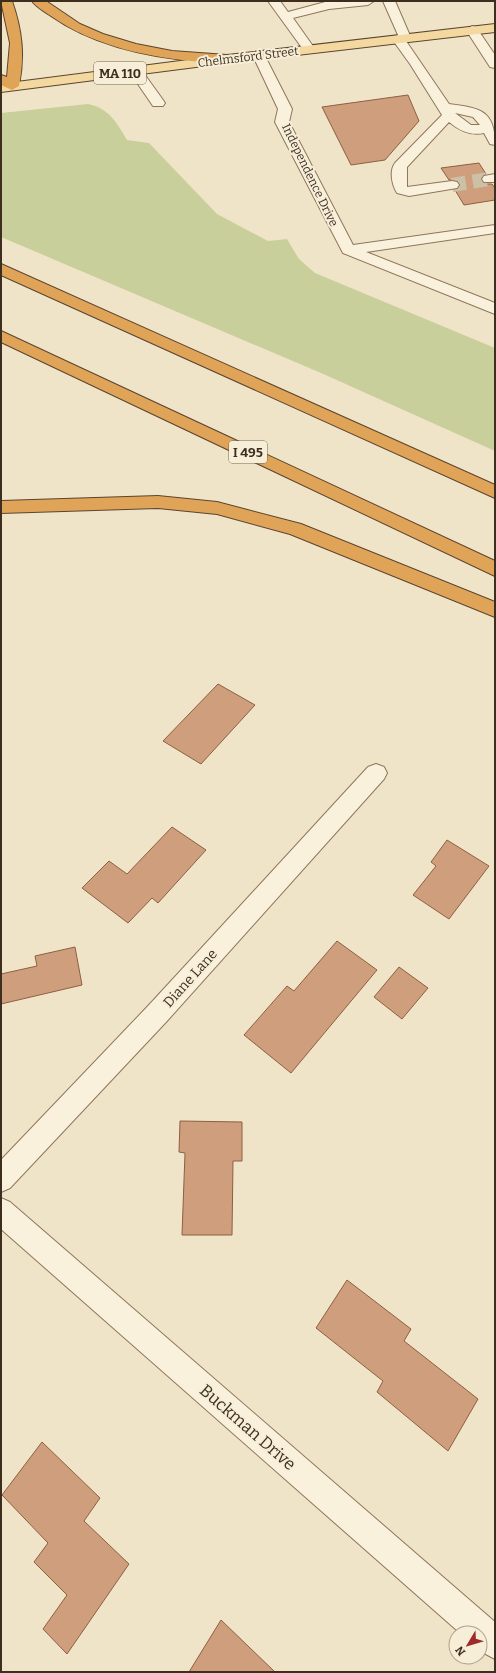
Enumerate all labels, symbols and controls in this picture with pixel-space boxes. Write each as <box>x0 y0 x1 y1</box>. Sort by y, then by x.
street label: Chelmsford Street <box>197 44 300 70</box>
road number: MA 110 <box>94 62 146 84</box>
street label: Independence Drive <box>279 121 341 229</box>
road number: I 495 <box>229 441 267 463</box>
street label: Diane Lane <box>160 946 221 1011</box>
street label: Buckman Drive <box>195 1380 300 1475</box>
north arrow <box>448 1625 488 1665</box>
text: N <box>452 1643 468 1658</box>

